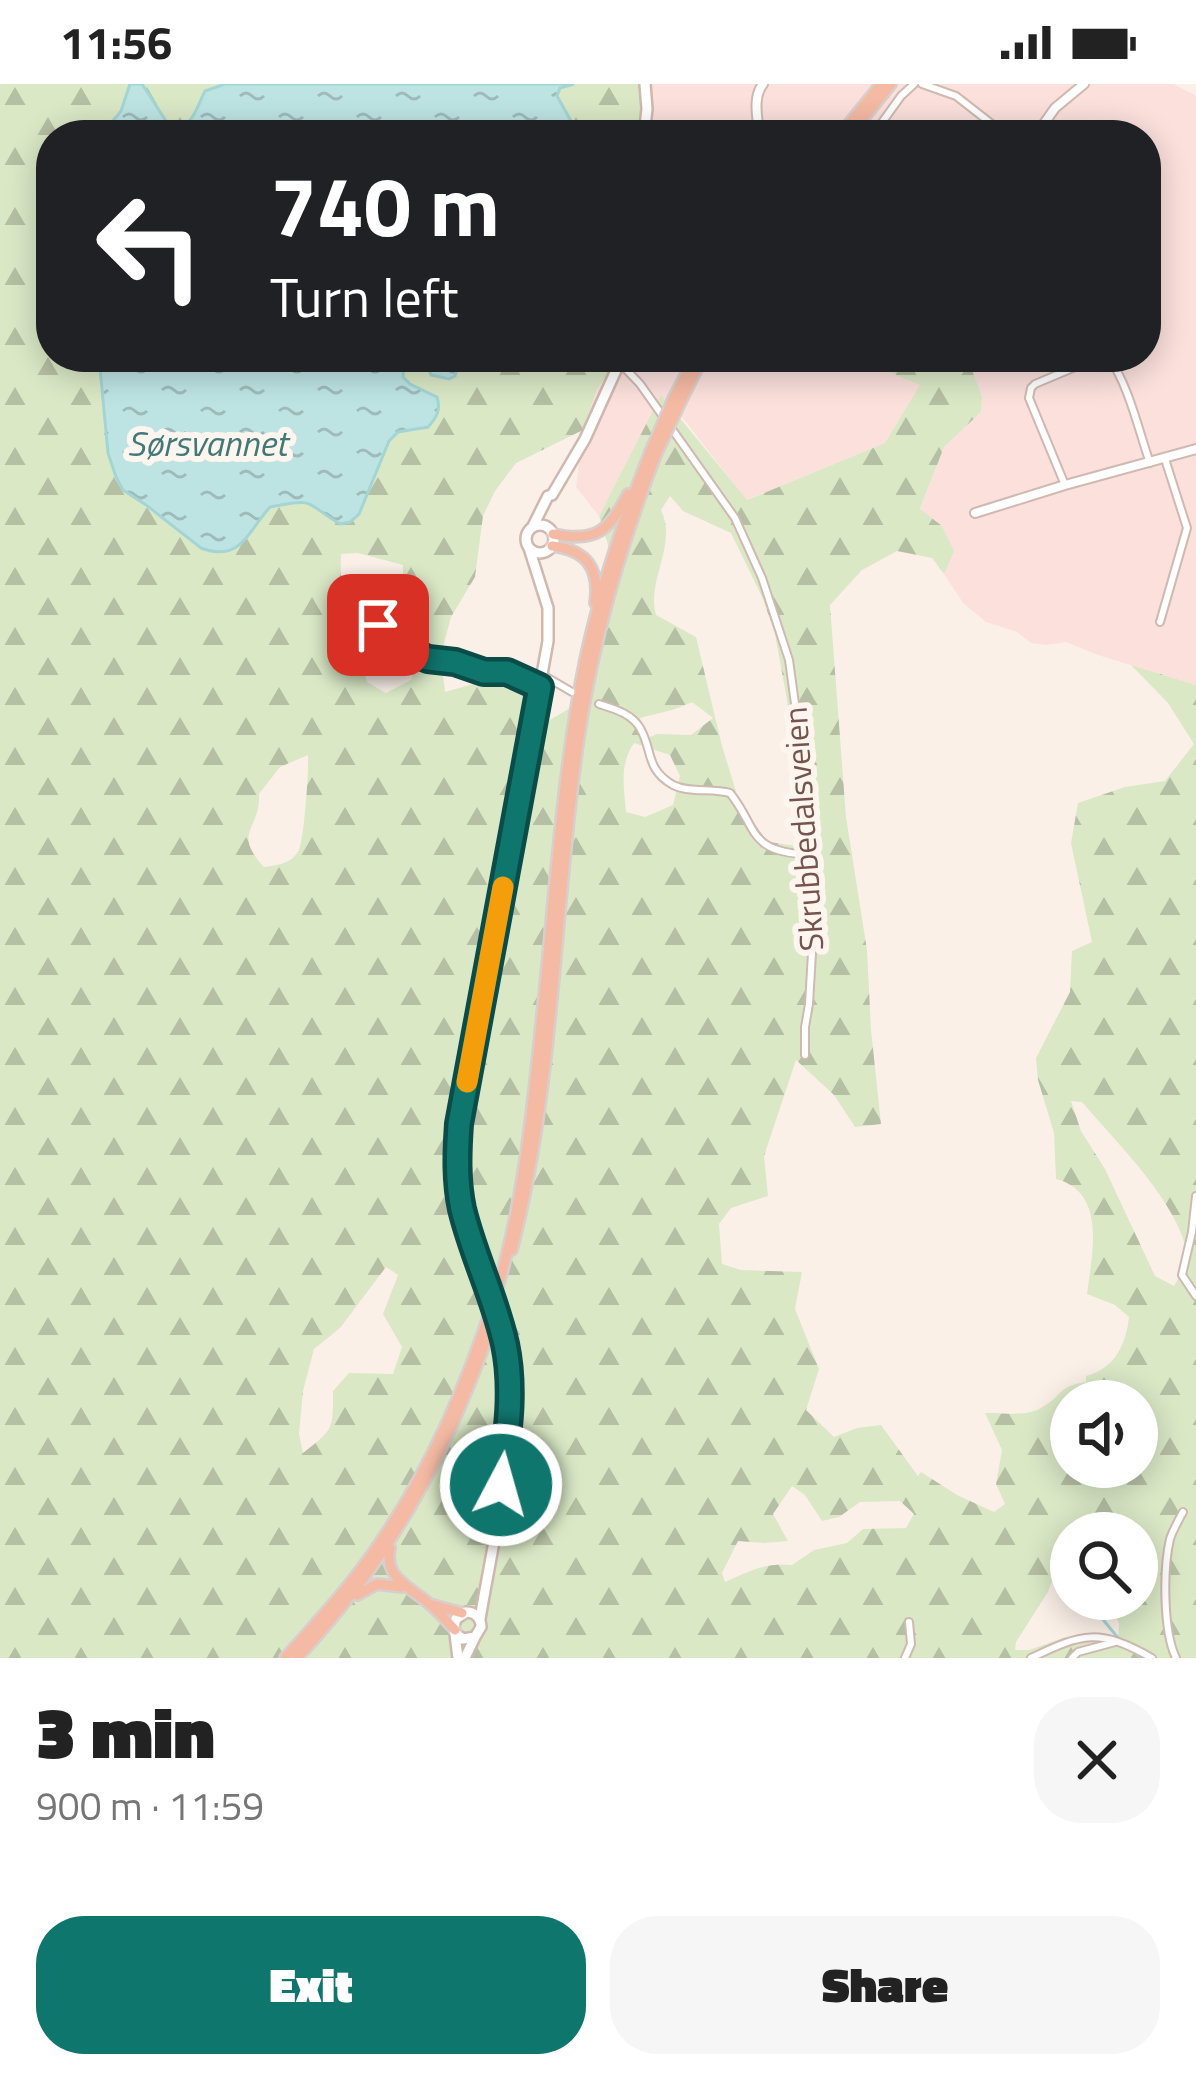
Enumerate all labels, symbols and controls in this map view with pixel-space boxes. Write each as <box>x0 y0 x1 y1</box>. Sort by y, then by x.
text: 11:56 <box>60 8 172 76</box>
text: 740 m <box>270 141 500 269</box>
icon: left <box>72 168 228 324</box>
text: Turn left <box>270 256 459 338</box>
water label: Sørsvannet <box>127 415 292 470</box>
pin <box>327 574 429 676</box>
icon: arrive <box>345 592 411 658</box>
street label: Skrubbedalsveien <box>770 705 836 953</box>
map controls <box>1050 1380 1158 1620</box>
button: sound <box>1050 1380 1158 1488</box>
position arrow <box>438 1422 564 1548</box>
button: search <box>1050 1512 1158 1620</box>
text: 3 min <box>36 1676 215 1786</box>
button: close <box>1034 1697 1160 1823</box>
text: 900 m · 11:59 <box>36 1776 264 1835</box>
button: Exit <box>36 1916 586 2054</box>
button: Share <box>610 1916 1160 2054</box>

